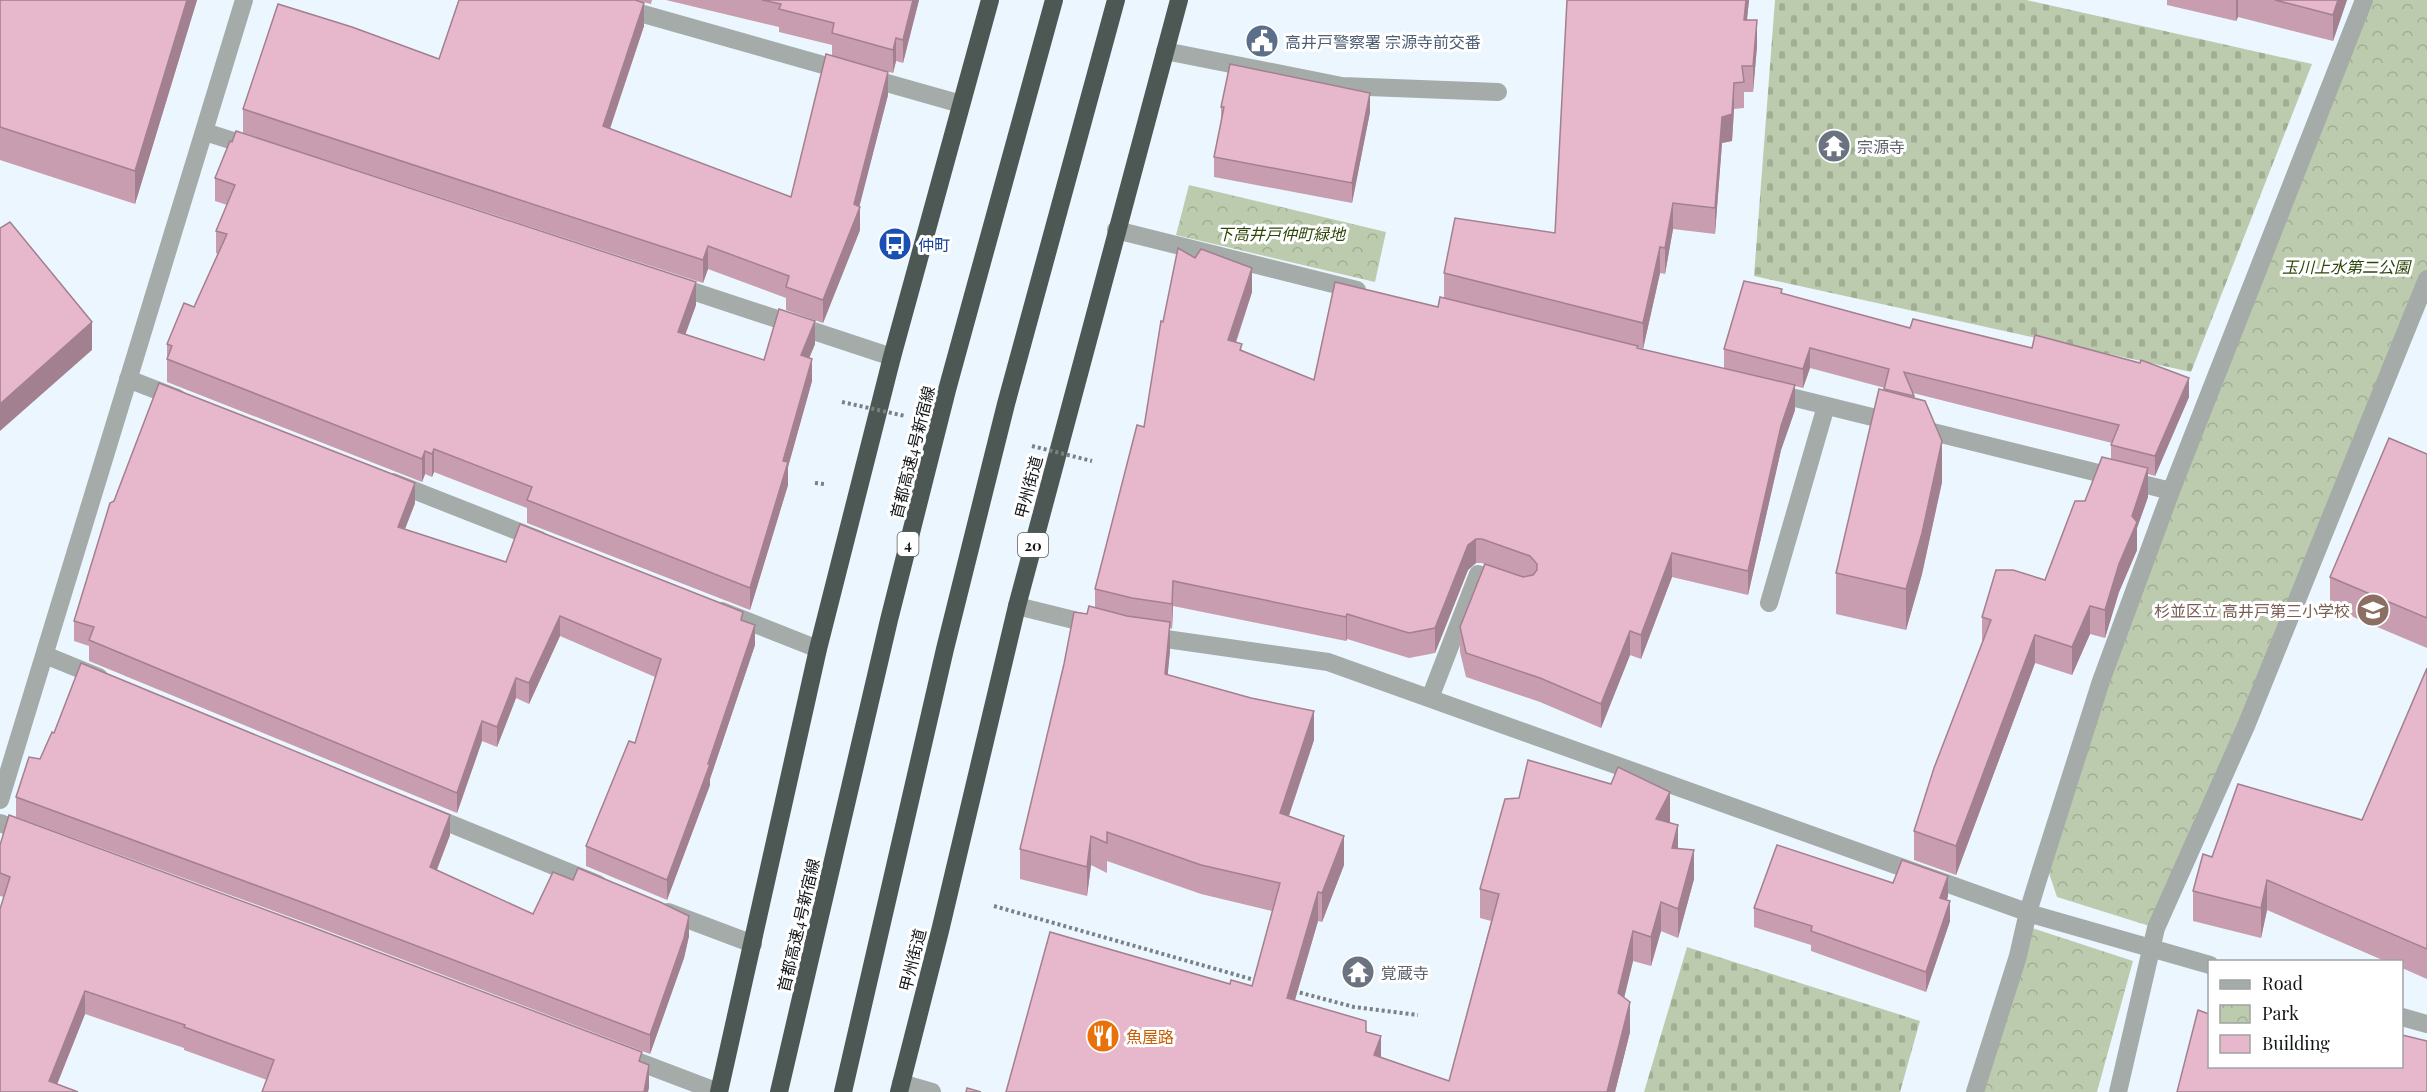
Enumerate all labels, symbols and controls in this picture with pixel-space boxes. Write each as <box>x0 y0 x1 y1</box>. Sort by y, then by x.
public building icon: 高井戸警察署 宗源寺前交番 <box>1244 23 1280 59</box>
place label: 高井戸警察署 宗源寺前交番 <box>1285 31 1481 52</box>
temple icon: 宗源寺 <box>1816 128 1852 164</box>
place label: 宗源寺 <box>1857 136 1905 157</box>
park label: 下高井戸仲町緑地 <box>1217 223 1347 244</box>
bus stop icon: 仲町 <box>877 226 913 262</box>
place label: 仲町 <box>918 234 950 255</box>
park label: 玉川上水第二公園 <box>2282 256 2412 277</box>
street label: 首都高速4号新宿線 <box>885 384 939 520</box>
street label: 甲州街道 <box>1010 453 1046 521</box>
road number: 4 <box>898 532 918 556</box>
road number: 20 <box>1018 533 1048 557</box>
school or university icon: 杉並区立 高井戸第三小学校 <box>2355 592 2391 628</box>
place label: 杉並区立 高井戸第三小学校 <box>2154 600 2350 621</box>
street label: 首都高速4号新宿線 <box>772 856 824 994</box>
street label: 甲州街道 <box>894 926 930 994</box>
temple icon: 覚蔵寺 <box>1340 954 1376 990</box>
legend <box>2208 960 2403 1068</box>
place label: 覚蔵寺 <box>1381 962 1429 983</box>
text: Road <box>2262 971 2303 995</box>
text: Park <box>2262 1001 2299 1025</box>
restaurant icon: 魚屋路 <box>1085 1018 1121 1054</box>
place label: 魚屋路 <box>1126 1026 1174 1047</box>
text: Building <box>2262 1031 2330 1055</box>

